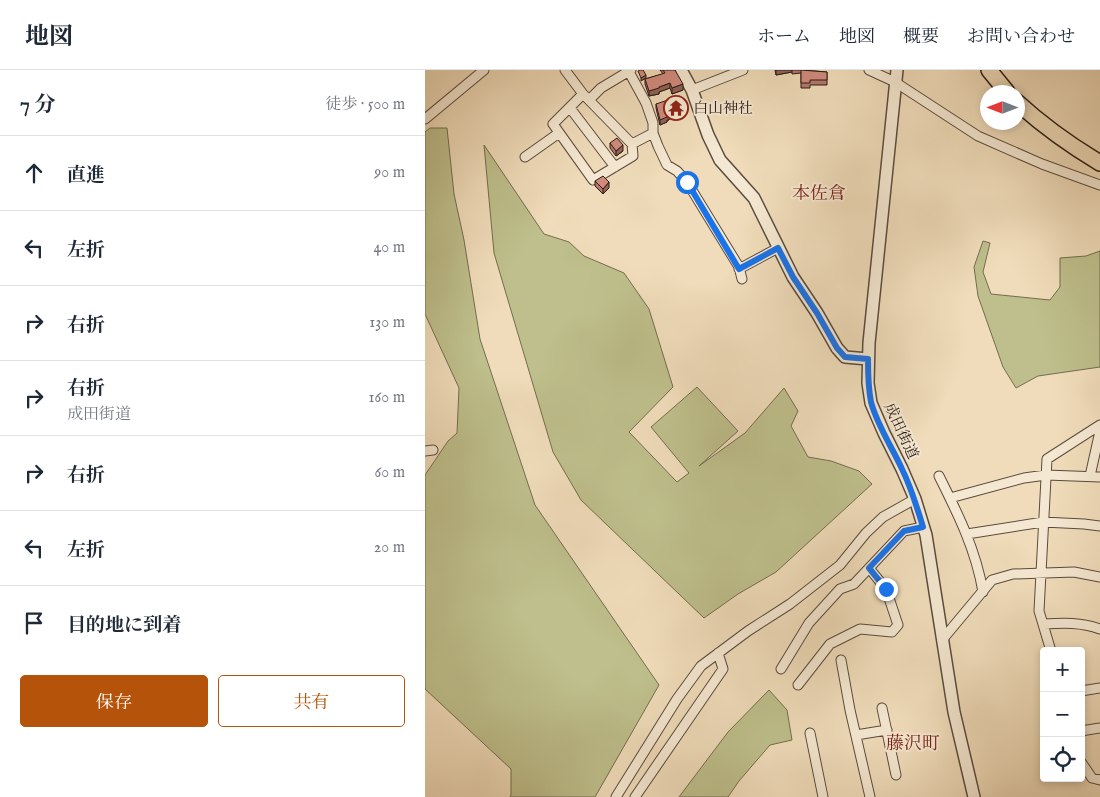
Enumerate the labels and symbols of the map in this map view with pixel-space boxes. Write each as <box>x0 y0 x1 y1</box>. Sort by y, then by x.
north arrow <box>980 85 1025 130</box>
temple icon: 白山神社 <box>663 95 689 121</box>
place label: 白山神社 <box>693 99 753 118</box>
route start <box>676 171 699 194</box>
district label: 本佐倉 <box>792 183 846 206</box>
street label: 成田街道 <box>880 400 922 462</box>
route end <box>875 578 898 601</box>
district label: 藤沢町 <box>886 733 940 756</box>

